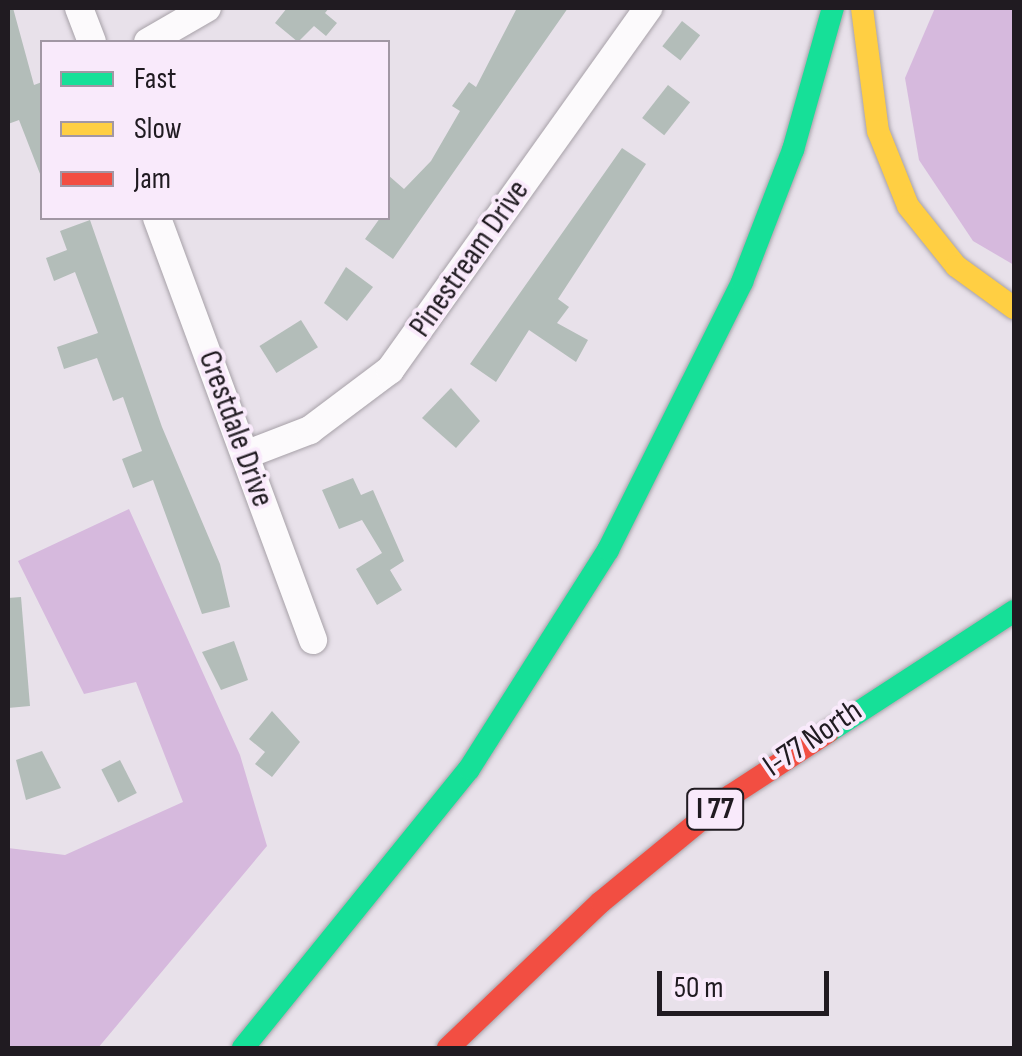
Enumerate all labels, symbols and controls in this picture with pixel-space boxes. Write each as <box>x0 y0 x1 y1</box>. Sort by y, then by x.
legend <box>40 40 390 220</box>
text: Fast <box>134 61 176 97</box>
text: Slow <box>134 111 182 147</box>
text: Jam <box>134 161 171 197</box>
street label: Pinestream Drive <box>402 173 538 345</box>
street label: Crestdale Drive <box>189 346 281 512</box>
street label: I-77 North <box>757 692 869 786</box>
road number: I 77 <box>685 784 745 834</box>
scale bar <box>662 951 834 1013</box>
text: 50 m <box>674 970 723 1006</box>

